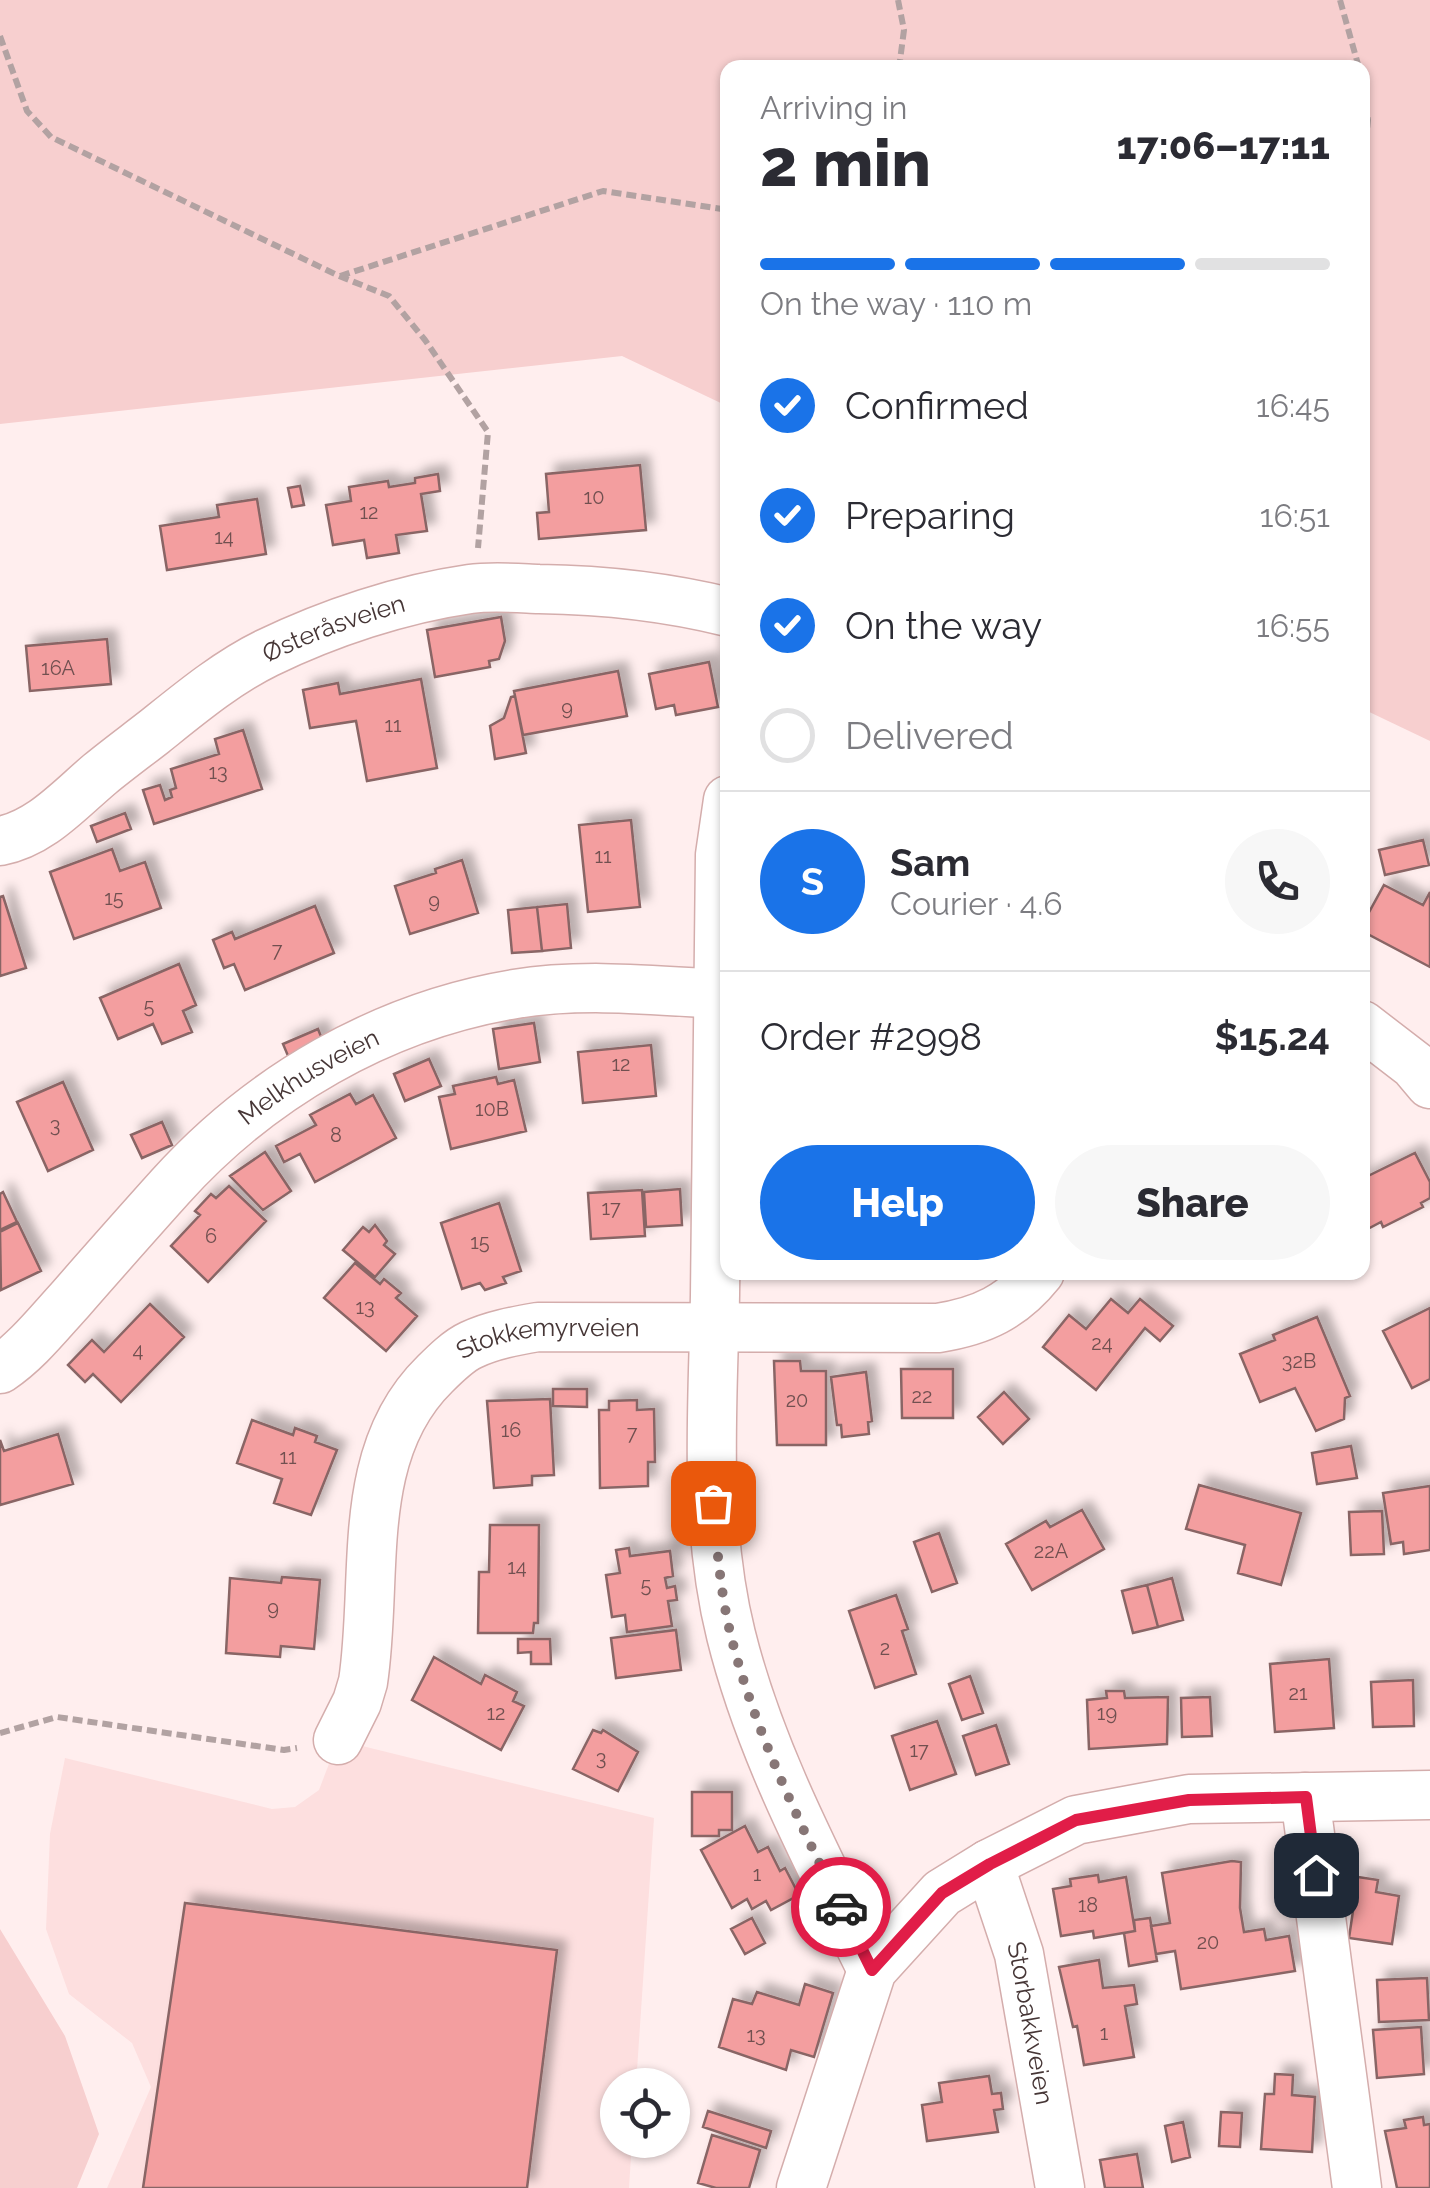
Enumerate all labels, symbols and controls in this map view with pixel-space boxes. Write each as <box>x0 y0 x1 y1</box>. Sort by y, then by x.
text: Arriving in <box>760 89 907 126</box>
text: 17:06–17:11 <box>1117 123 1330 168</box>
text: 2 min <box>760 125 931 201</box>
text: On the way · 110 m <box>760 285 1032 322</box>
icon: check <box>760 378 815 433</box>
text: Confirmed <box>845 383 1029 428</box>
text: 16:45 <box>1256 387 1330 424</box>
house number: 10 <box>584 485 604 509</box>
icon: check <box>760 488 815 543</box>
text: Preparing <box>845 493 1015 538</box>
text: 16:51 <box>1260 497 1330 534</box>
house number: 12 <box>360 500 378 524</box>
house number: 14 <box>214 525 234 549</box>
street label: Østeråsveien <box>257 588 408 668</box>
icon: check <box>760 598 815 653</box>
text: On the way <box>845 603 1042 648</box>
text: 16:55 <box>1256 607 1330 644</box>
house number: 16A <box>41 656 75 680</box>
house number: 9 <box>561 696 573 720</box>
house number: 11 <box>384 713 402 737</box>
text: Delivered <box>845 713 1014 758</box>
house number: 13 <box>208 760 228 784</box>
button: phone <box>1225 829 1330 934</box>
text: Sam <box>890 840 970 885</box>
house number: 11 <box>594 844 612 868</box>
text: S <box>801 859 824 904</box>
text: Courier · 4.6 <box>890 885 1063 922</box>
house number: 15 <box>104 886 124 910</box>
house number: 9 <box>428 889 440 913</box>
house number: 7 <box>272 938 283 962</box>
house number: 5 <box>144 994 155 1018</box>
text: Order #2998 <box>760 1014 982 1059</box>
text: $15.24 <box>1214 1014 1330 1059</box>
street label: Melkhusveien <box>232 1022 384 1131</box>
house number: 12 <box>612 1052 630 1076</box>
house number: 10B <box>475 1097 509 1121</box>
house number: 3 <box>50 1113 60 1137</box>
house number: 8 <box>330 1123 342 1147</box>
button: Help <box>760 1145 1035 1260</box>
button: Share <box>1055 1145 1330 1260</box>
house number: 17 <box>601 1196 621 1220</box>
house number: 6 <box>205 1224 217 1248</box>
house number: 15 <box>470 1230 490 1254</box>
house number: 13 <box>355 1295 375 1319</box>
street label: Stokkemyrveien <box>450 1312 640 1365</box>
house number: 24 <box>1091 1331 1113 1355</box>
house number: 4 <box>133 1338 144 1362</box>
house number: 32B <box>1282 1349 1316 1373</box>
house number: 22 <box>912 1384 932 1408</box>
house number: 20 <box>786 1388 808 1412</box>
house number: 16 <box>501 1418 521 1442</box>
house number: 7 <box>627 1421 638 1445</box>
house number: 11 <box>279 1445 297 1469</box>
pin <box>671 1461 756 1546</box>
icon: bag <box>686 1476 741 1531</box>
house number: 22A <box>1034 1539 1069 1563</box>
house number: 14 <box>507 1555 527 1579</box>
house number: 5 <box>641 1573 652 1597</box>
house number: 9 <box>267 1596 279 1620</box>
house number: 2 <box>880 1636 890 1660</box>
house number: 21 <box>1289 1681 1308 1705</box>
house number: 12 <box>487 1701 505 1725</box>
house number: 19 <box>1097 1701 1117 1725</box>
house number: 17 <box>909 1738 929 1762</box>
house number: 3 <box>596 1746 606 1770</box>
pin <box>1274 1833 1359 1918</box>
icon: home <box>1289 1848 1344 1903</box>
courier <box>791 1857 891 1957</box>
house number: 1 <box>753 1862 762 1886</box>
icon: car <box>814 1880 869 1935</box>
house number: 18 <box>1078 1893 1098 1917</box>
house number: 20 <box>1197 1930 1219 1954</box>
street label: Storbakkveien <box>1001 1938 1060 2107</box>
house number: 1 <box>1100 2021 1109 2045</box>
house number: 13 <box>746 2023 766 2047</box>
map controls <box>600 2068 690 2158</box>
button: locate <box>600 2068 690 2158</box>

